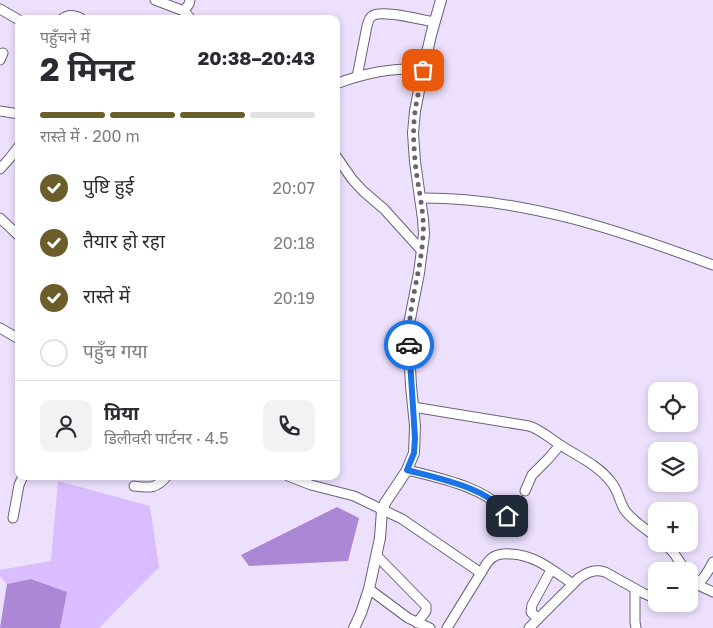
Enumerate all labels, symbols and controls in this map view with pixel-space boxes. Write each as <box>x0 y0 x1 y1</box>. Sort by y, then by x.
text: पहुँचने में <box>40 27 90 47</box>
text: 20:38–20:43 <box>198 46 315 69</box>
pin <box>402 49 444 91</box>
text: 2 मिनट <box>40 50 135 88</box>
icon: bag <box>409 56 437 84</box>
text: रास्ते में · 200 m <box>40 126 140 146</box>
icon: check <box>40 174 68 202</box>
text: पुष्टि हुई <box>83 174 134 197</box>
text: 20:07 <box>273 178 315 198</box>
icon: check <box>40 229 68 257</box>
text: तैयार हो रहा <box>83 229 165 252</box>
text: 20:18 <box>273 233 315 253</box>
icon: check <box>40 284 68 312</box>
text: रास्ते में <box>83 284 130 307</box>
text: 20:19 <box>274 288 315 308</box>
courier <box>384 320 434 370</box>
icon: car <box>395 331 423 359</box>
text: पहुँच गया <box>83 339 147 362</box>
map controls <box>648 382 698 612</box>
button: locate <box>648 382 698 432</box>
button: person <box>40 400 92 452</box>
button: phone <box>263 400 315 452</box>
text: प्रिया <box>104 401 139 424</box>
text: डिलीवरी पार्टनर · 4.5 <box>104 428 229 448</box>
button: layers <box>648 442 698 492</box>
pin <box>486 495 528 537</box>
icon: home <box>493 502 521 530</box>
button: + <box>648 502 698 552</box>
button: − <box>648 562 698 612</box>

